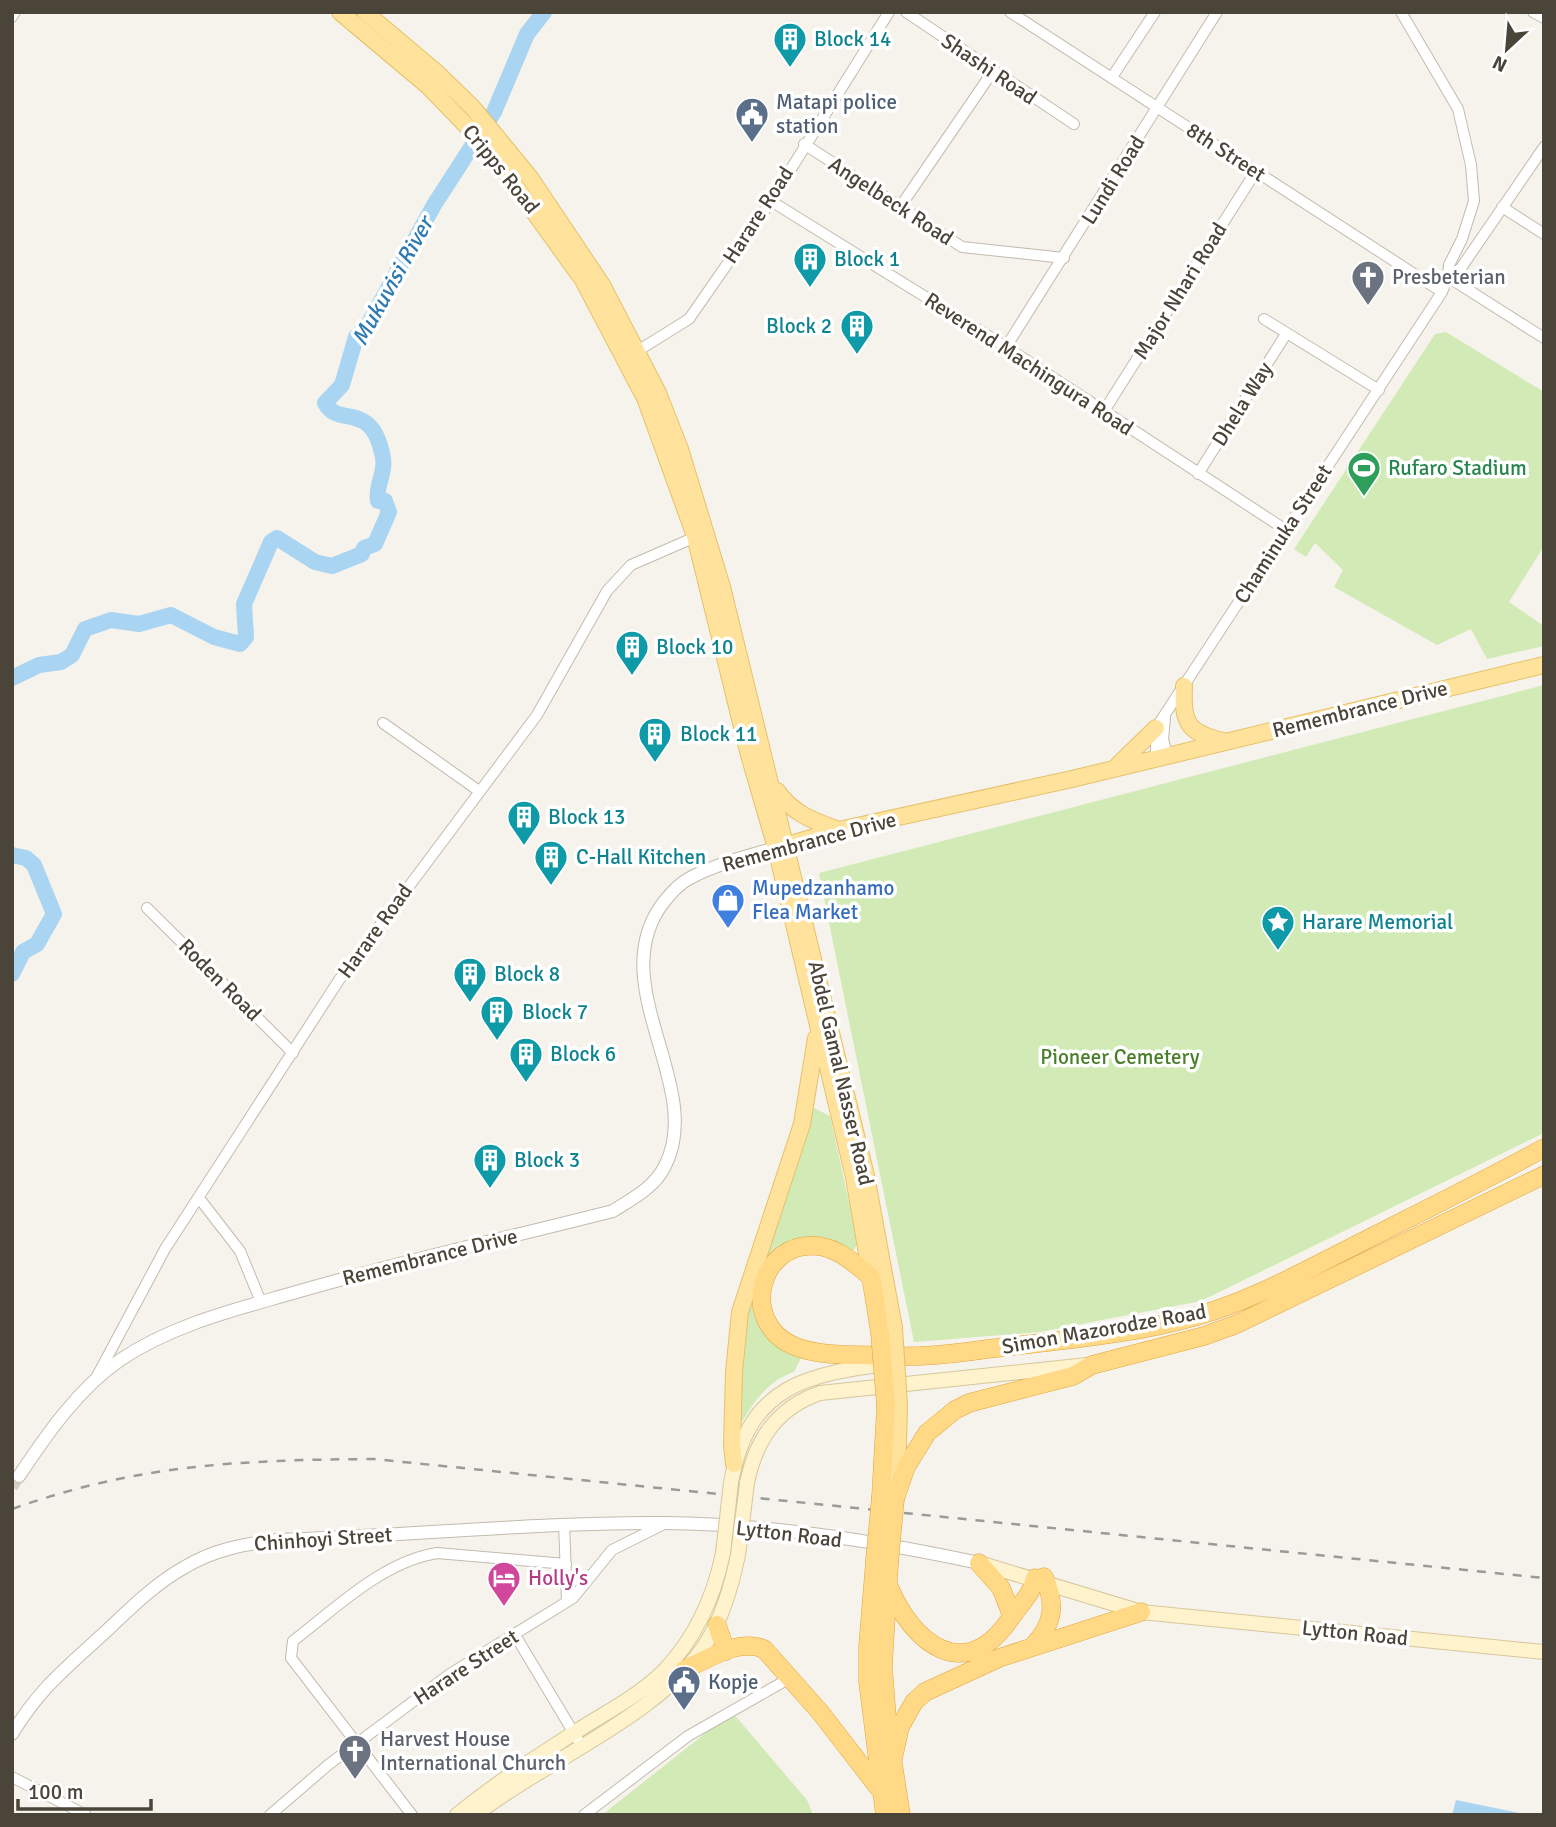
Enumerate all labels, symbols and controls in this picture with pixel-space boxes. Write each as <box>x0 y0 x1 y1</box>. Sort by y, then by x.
north arrow <box>1472 14 1542 84</box>
building icon: Block 14 <box>771 20 809 69</box>
place label: Block 14 <box>814 26 891 52</box>
street label: Shashi Road <box>936 28 1042 110</box>
text: N <box>1489 50 1511 77</box>
place label: Matapi police station <box>776 89 897 139</box>
public building icon: Matapi police station <box>733 95 771 144</box>
street label: 8th Street <box>1181 117 1271 187</box>
street label: Cripps Road <box>457 119 545 219</box>
street label: Lundi Road <box>1076 131 1150 229</box>
street label: Angelbeck Road <box>824 151 958 251</box>
street label: Harare Road <box>717 162 799 268</box>
water label: Mukuvisi River <box>345 209 441 351</box>
street label: Major Nhari Road <box>1128 218 1232 364</box>
building icon: Block 1 <box>791 240 829 289</box>
place label: Block 1 <box>834 246 900 272</box>
church icon: Presbeterian <box>1349 258 1387 307</box>
place label: Presbeterian <box>1392 264 1506 290</box>
street label: Reverend Machingura Road <box>920 287 1138 441</box>
building icon: Block 2 <box>838 307 876 356</box>
place label: Block 2 <box>766 313 832 339</box>
street label: Dhela Way <box>1206 357 1278 451</box>
sports icon: Rufaro Stadium <box>1345 449 1383 498</box>
place label: Rufaro Stadium <box>1388 455 1527 481</box>
street label: Chaminuka Street <box>1228 460 1338 608</box>
building icon: Block 10 <box>613 628 651 677</box>
place label: Block 10 <box>656 634 733 660</box>
street label: Remembrance Drive <box>1270 675 1450 743</box>
building icon: Block 11 <box>636 715 674 764</box>
place label: Block 11 <box>680 721 757 747</box>
building icon: Block 13 <box>505 798 543 847</box>
place label: Block 13 <box>548 804 625 830</box>
street label: Remembrance Drive <box>719 806 899 878</box>
building icon: C-Hall Kitchen <box>532 838 570 887</box>
place label: C-Hall Kitchen <box>576 844 706 870</box>
place label: Mupedzanhamo Flea Market <box>752 875 894 925</box>
street label: Harare Road <box>332 879 418 983</box>
shop icon: Mupedzanhamo Flea Market <box>709 881 747 930</box>
place icon: Harare Memorial <box>1259 903 1297 952</box>
place label: Harare Memorial <box>1302 909 1453 935</box>
street label: Roden Road <box>173 933 267 1027</box>
building icon: Block 8 <box>451 955 489 1004</box>
street label: Abdel Gamal Nasser Road <box>802 958 880 1188</box>
place label: Block 8 <box>494 961 560 987</box>
building icon: Block 7 <box>478 993 516 1042</box>
place label: Block 7 <box>522 999 588 1025</box>
building icon: Block 6 <box>507 1035 545 1084</box>
place label: Block 6 <box>550 1041 616 1067</box>
park label: Pioneer Cemetery <box>1040 1044 1200 1070</box>
building icon: Block 3 <box>471 1141 509 1190</box>
place label: Block 3 <box>514 1147 580 1173</box>
street label: Remembrance Drive <box>340 1223 520 1291</box>
street label: Simon Mazorodze Road <box>1000 1298 1208 1360</box>
street label: Lytton Road <box>735 1515 843 1553</box>
street label: Chinhoyi Street <box>253 1521 393 1557</box>
hotel icon: Holly's <box>485 1559 523 1608</box>
place label: Holly's <box>528 1565 588 1591</box>
street label: Lytton Road <box>1301 1615 1409 1651</box>
street label: Harare Street <box>409 1623 523 1711</box>
public building icon: Kopje <box>665 1663 703 1712</box>
place label: Kopje <box>708 1669 759 1695</box>
place label: Harvest House International Church <box>380 1726 566 1776</box>
church icon: Harvest House International Church <box>336 1732 374 1781</box>
scale bar <box>18 1768 150 1812</box>
text: 100 m <box>28 1779 83 1805</box>

